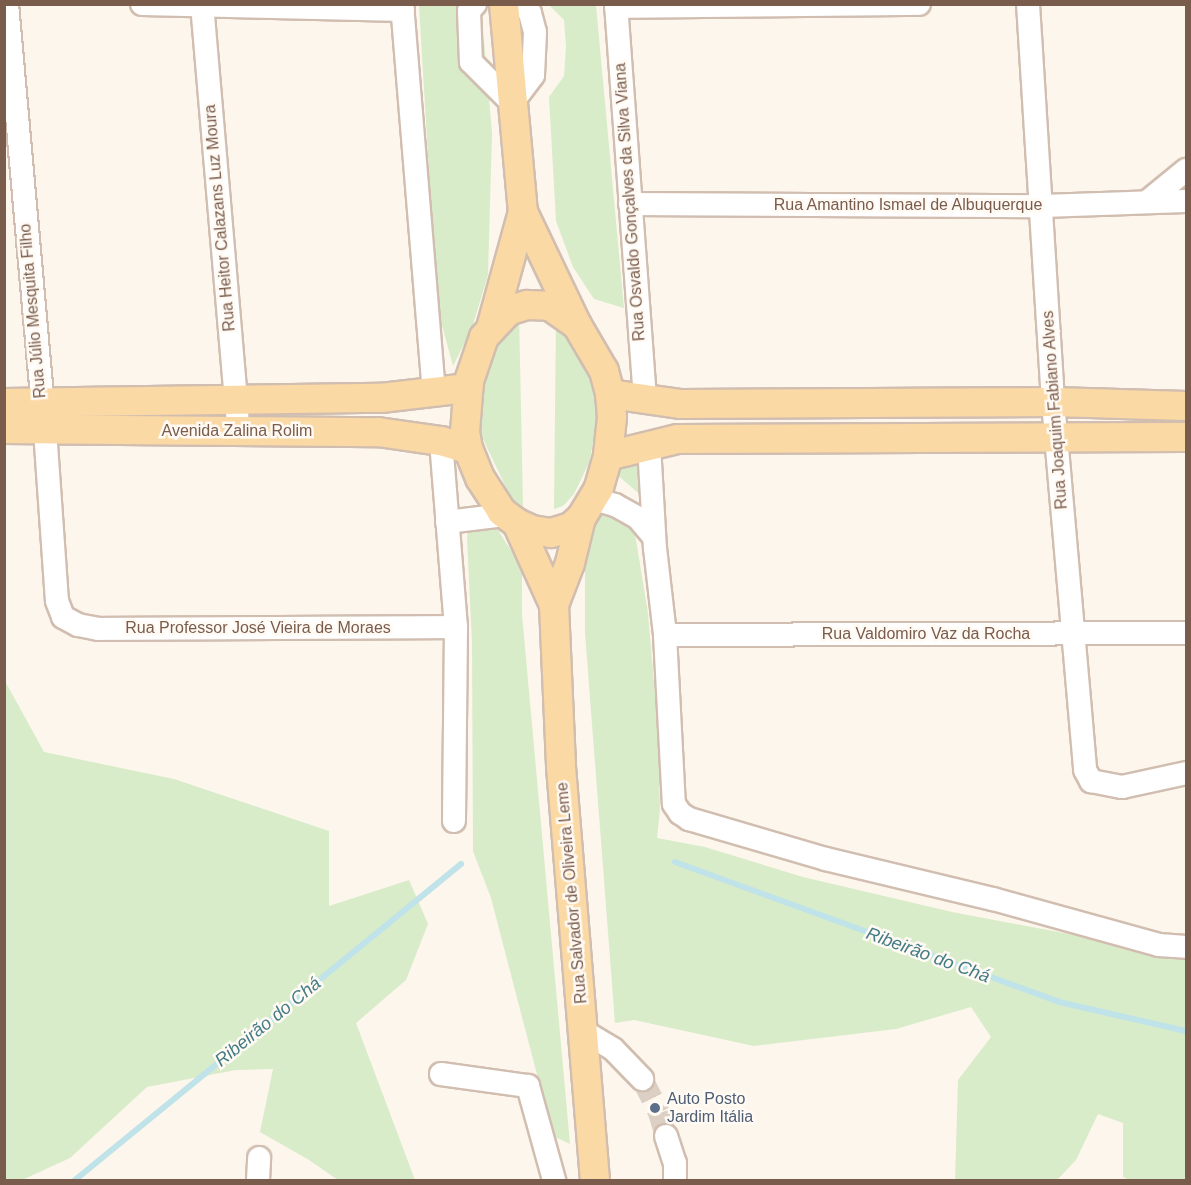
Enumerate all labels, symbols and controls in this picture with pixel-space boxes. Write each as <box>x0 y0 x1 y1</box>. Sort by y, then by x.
street label: Rua Osvaldo Gonçalves da Silva Viana <box>611 62 649 342</box>
street label: Rua Heitor Calazans Luz Moura <box>201 104 239 332</box>
street label: Rua Amantino Ismael de Albuquerque <box>773 195 1043 215</box>
street label: Rua Júlio Mesquita Filho <box>16 223 50 399</box>
street label: Rua Joaquim Fabiano Alves <box>1038 310 1072 510</box>
street label: Avenida Zalina Rolim <box>162 421 312 441</box>
street label: Rua Professor José Vieira de Moraes <box>125 618 391 638</box>
street label: Rua Valdomiro Vaz da Rocha <box>822 624 1030 644</box>
street label: Rua Salvador de Oliveira Leme <box>553 781 591 1005</box>
water label: Ribeirão do Chá <box>863 923 993 987</box>
water label: Ribeirão do Chá <box>211 973 325 1071</box>
place label: Auto Posto Jardim Itália <box>667 1089 753 1127</box>
marker: Auto Posto Jardim Itália <box>648 1101 662 1115</box>

